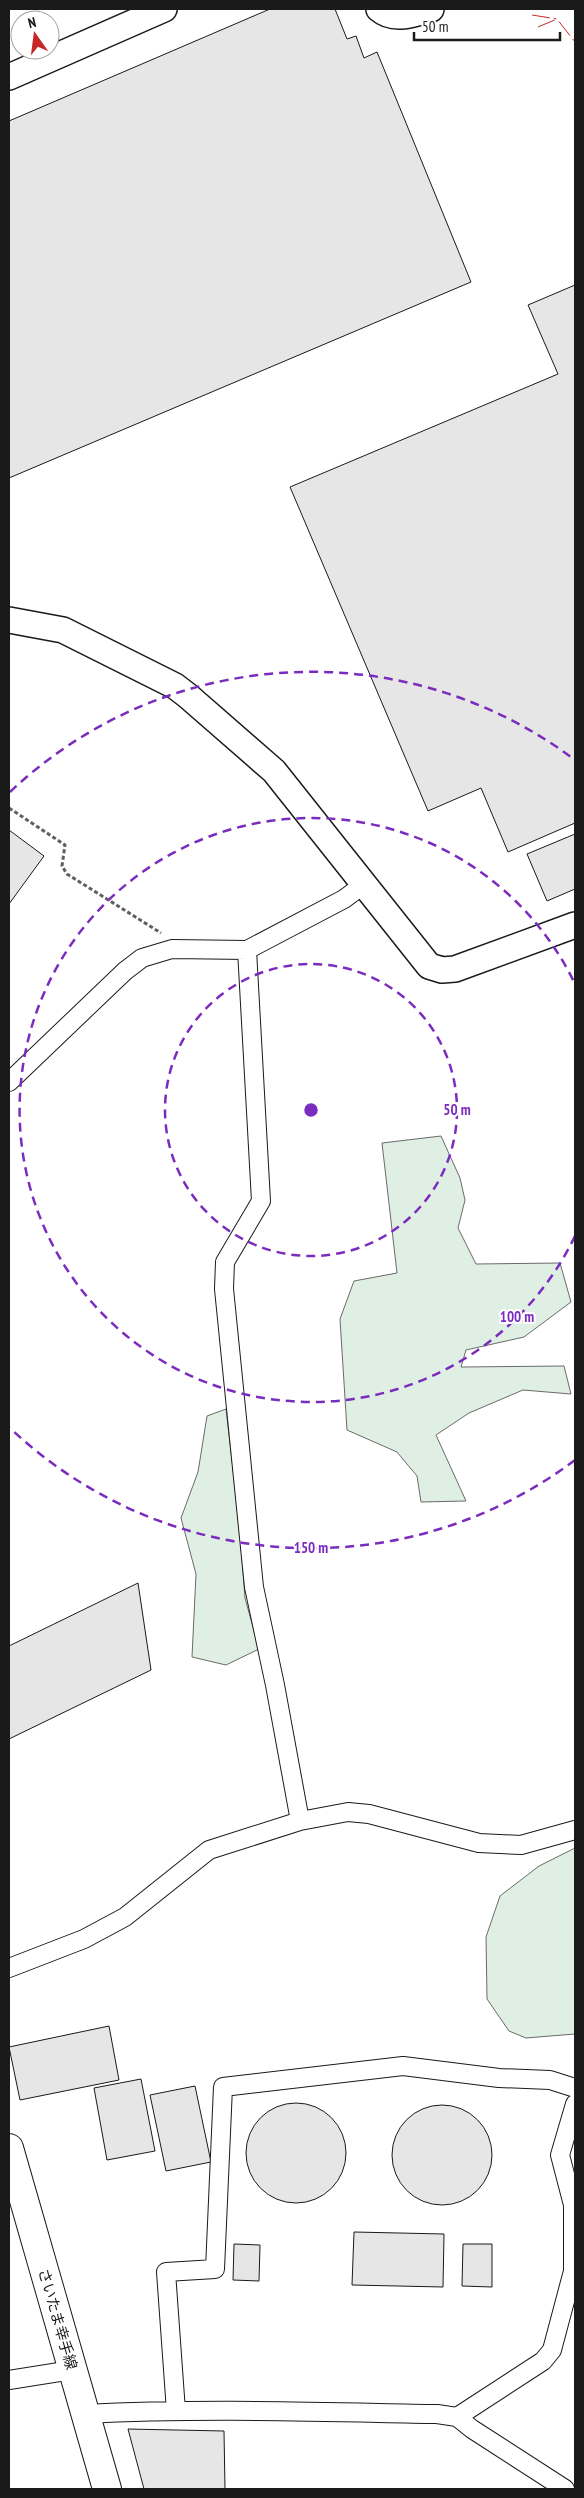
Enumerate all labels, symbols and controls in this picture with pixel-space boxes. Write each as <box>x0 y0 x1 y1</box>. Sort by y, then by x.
north arrow <box>10 10 60 60</box>
scale bar <box>414 10 560 42</box>
text: N <box>26 13 38 32</box>
text: 50 m <box>422 17 448 36</box>
text: 50 m <box>443 1100 471 1119</box>
centre of rings <box>302 1101 320 1119</box>
text: 100 m <box>500 1307 534 1326</box>
text: 150 m <box>294 1538 328 1557</box>
street label: さいたま幸手線 <box>34 2266 82 2372</box>

